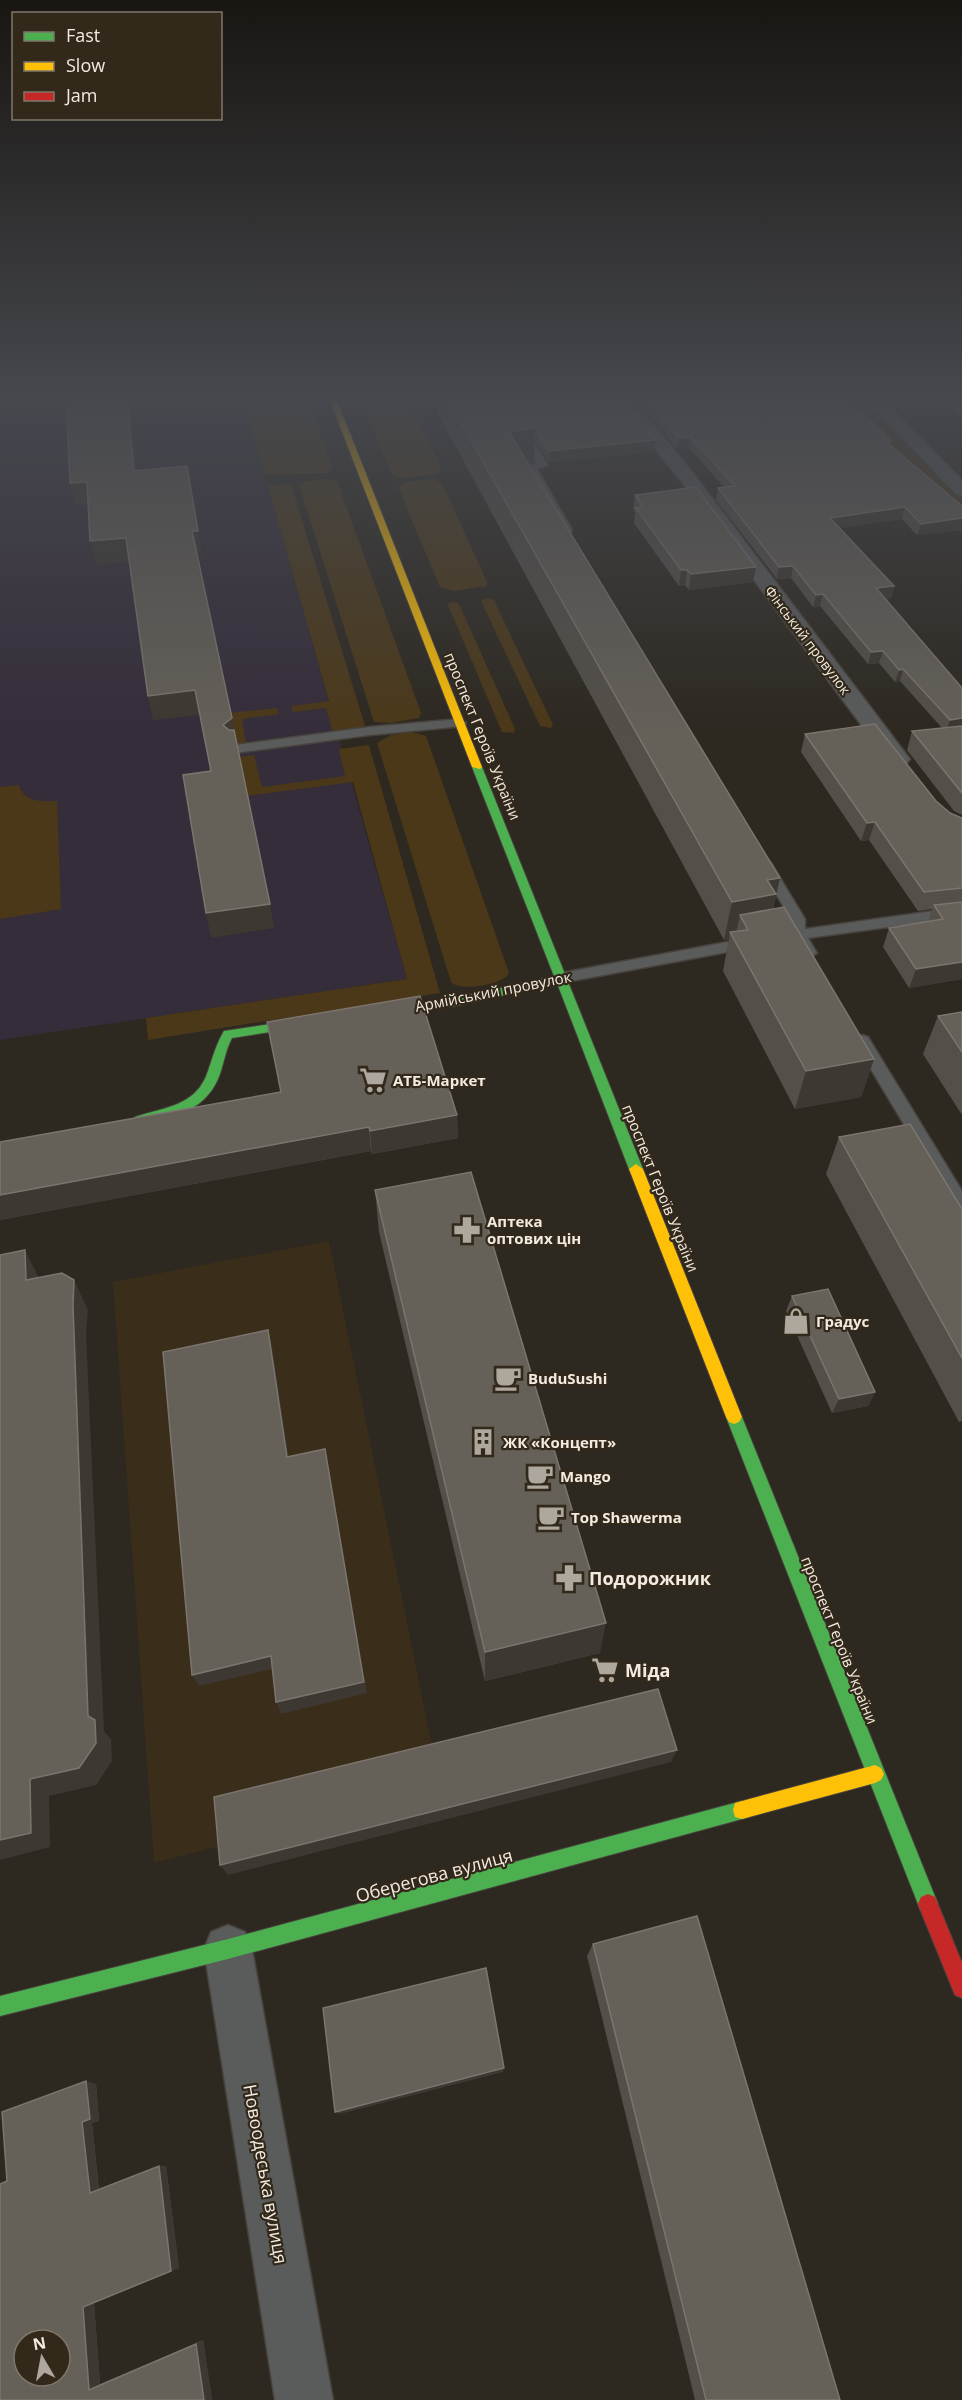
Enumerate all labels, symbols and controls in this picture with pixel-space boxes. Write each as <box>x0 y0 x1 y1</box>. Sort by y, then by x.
legend <box>12 12 222 120</box>
text: Fast <box>66 23 100 47</box>
text: Slow <box>66 53 105 77</box>
text: Jam <box>64 83 98 107</box>
street label: Фінський провулок <box>761 582 856 699</box>
street label: проспект Героїв України <box>440 649 526 823</box>
street label: Армійський провулок <box>413 966 573 1016</box>
supermarket icon: АТБ-Маркет <box>358 1065 388 1095</box>
place label: АТБ-Маркет <box>393 1070 486 1090</box>
street label: проспект Героїв України <box>618 1101 704 1275</box>
place label: Аптека оптових цін <box>487 1211 581 1248</box>
pharmacy icon: Аптека оптових цін <box>452 1215 482 1245</box>
shop icon: Градус <box>781 1306 811 1336</box>
place label: Градус <box>816 1311 869 1331</box>
cafe icon: BuduSushi <box>493 1363 523 1393</box>
place label: BuduSushi <box>528 1368 607 1388</box>
building icon: ЖК «Концепт» <box>468 1427 498 1457</box>
place label: ЖК «Концепт» <box>503 1432 616 1452</box>
cafe icon: Mango <box>525 1461 555 1491</box>
place label: Mango <box>560 1466 611 1486</box>
cafe icon: Top Shawerma <box>536 1502 566 1532</box>
place label: Top Shawerma <box>571 1507 682 1527</box>
street label: проспект Героїв України <box>797 1553 883 1727</box>
pharmacy icon: Подорожник <box>554 1563 584 1593</box>
place label: Подорожник <box>589 1566 712 1590</box>
supermarket icon: Міда <box>590 1655 620 1685</box>
place label: Міда <box>625 1658 670 1682</box>
street label: Оберегова вулиця <box>353 1842 515 1908</box>
street label: Новоодеська вулиця <box>238 2082 294 2266</box>
north arrow <box>12 2328 72 2388</box>
text: N <box>31 2331 48 2355</box>

